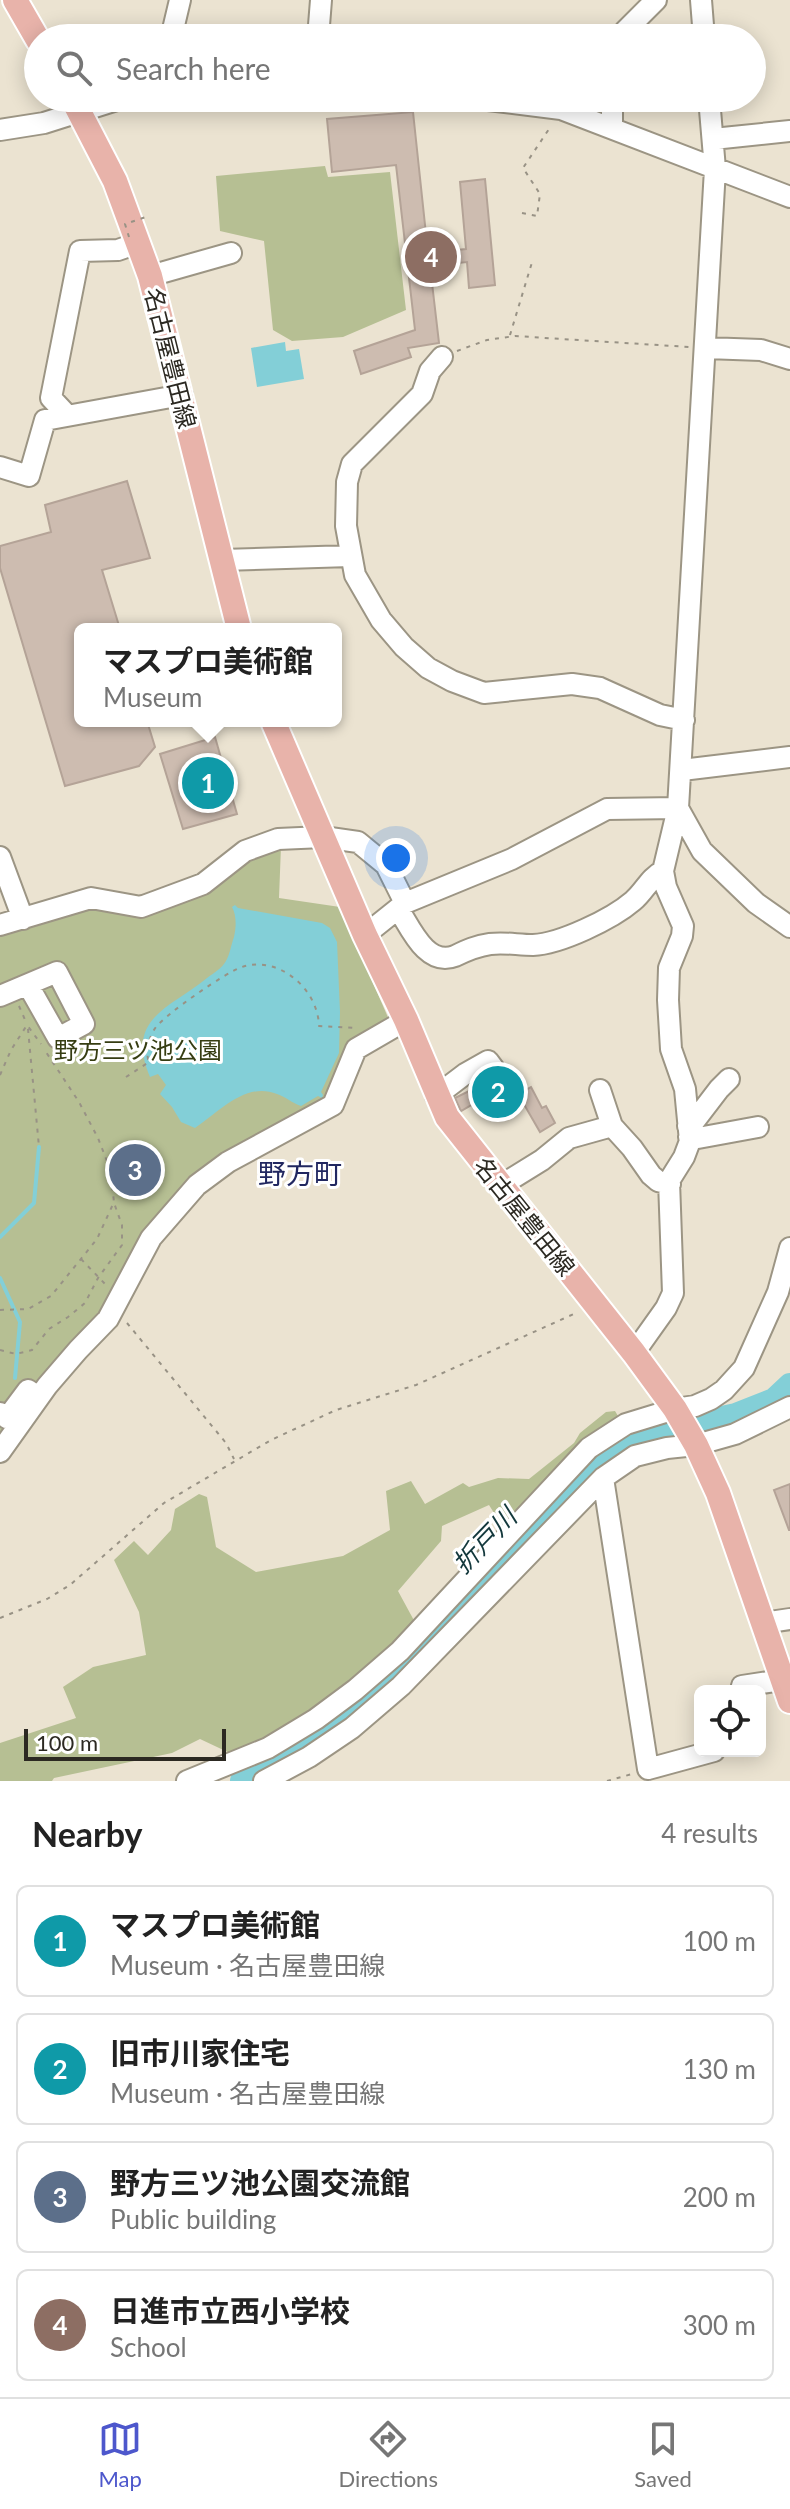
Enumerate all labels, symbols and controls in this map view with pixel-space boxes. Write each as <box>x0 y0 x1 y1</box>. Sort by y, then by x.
search box <box>24 24 766 112</box>
icon: search <box>52 46 96 90</box>
text: Search here <box>116 50 271 86</box>
pin: 4 <box>405 227 457 287</box>
street label: 名古屋豊田線 <box>140 285 202 431</box>
popup <box>74 623 342 727</box>
text: マスプロ美術館 <box>103 642 313 678</box>
text: Museum <box>103 681 202 713</box>
pin: 1 <box>182 753 234 813</box>
your location <box>376 838 416 878</box>
park label: 野方三ツ池公園 <box>54 1035 222 1064</box>
pin: 2 <box>472 1062 524 1122</box>
pin: 3 <box>109 1140 161 1200</box>
street label: 名古屋豊田線 <box>468 1151 582 1281</box>
district label: 野方町 <box>258 1156 342 1190</box>
water label: 折戸川 <box>445 1499 525 1579</box>
map controls <box>694 1685 766 1757</box>
button: locate <box>694 1685 766 1757</box>
scale bar <box>24 1725 226 1761</box>
text: 100 m <box>36 1729 98 1756</box>
text: Nearby <box>32 1813 143 1854</box>
text: 4 results <box>661 1817 758 1849</box>
text: マスプロ美術館 <box>110 1906 320 1942</box>
text: 1 <box>52 1925 68 1957</box>
text: 100 m <box>683 1925 756 1957</box>
text: Museum · 名古屋豊田線 <box>110 1949 385 1981</box>
text: 旧市川家住宅 <box>110 2034 290 2070</box>
text: 2 <box>52 2053 68 2085</box>
text: 130 m <box>683 2053 756 2085</box>
text: Museum · 名古屋豊田線 <box>110 2077 385 2109</box>
text: 野方三ツ池公園交流館 <box>110 2164 410 2200</box>
text: 3 <box>52 2181 68 2213</box>
text: 200 m <box>683 2181 756 2213</box>
text: Public building <box>110 2203 276 2235</box>
text: 日進市立西小学校 <box>110 2292 350 2328</box>
text: 4 <box>52 2309 68 2341</box>
text: 300 m <box>683 2309 756 2341</box>
text: School <box>110 2331 187 2363</box>
tab: Map <box>98 2417 142 2492</box>
tab: Directions <box>339 2417 438 2492</box>
tab: Saved <box>634 2417 692 2492</box>

